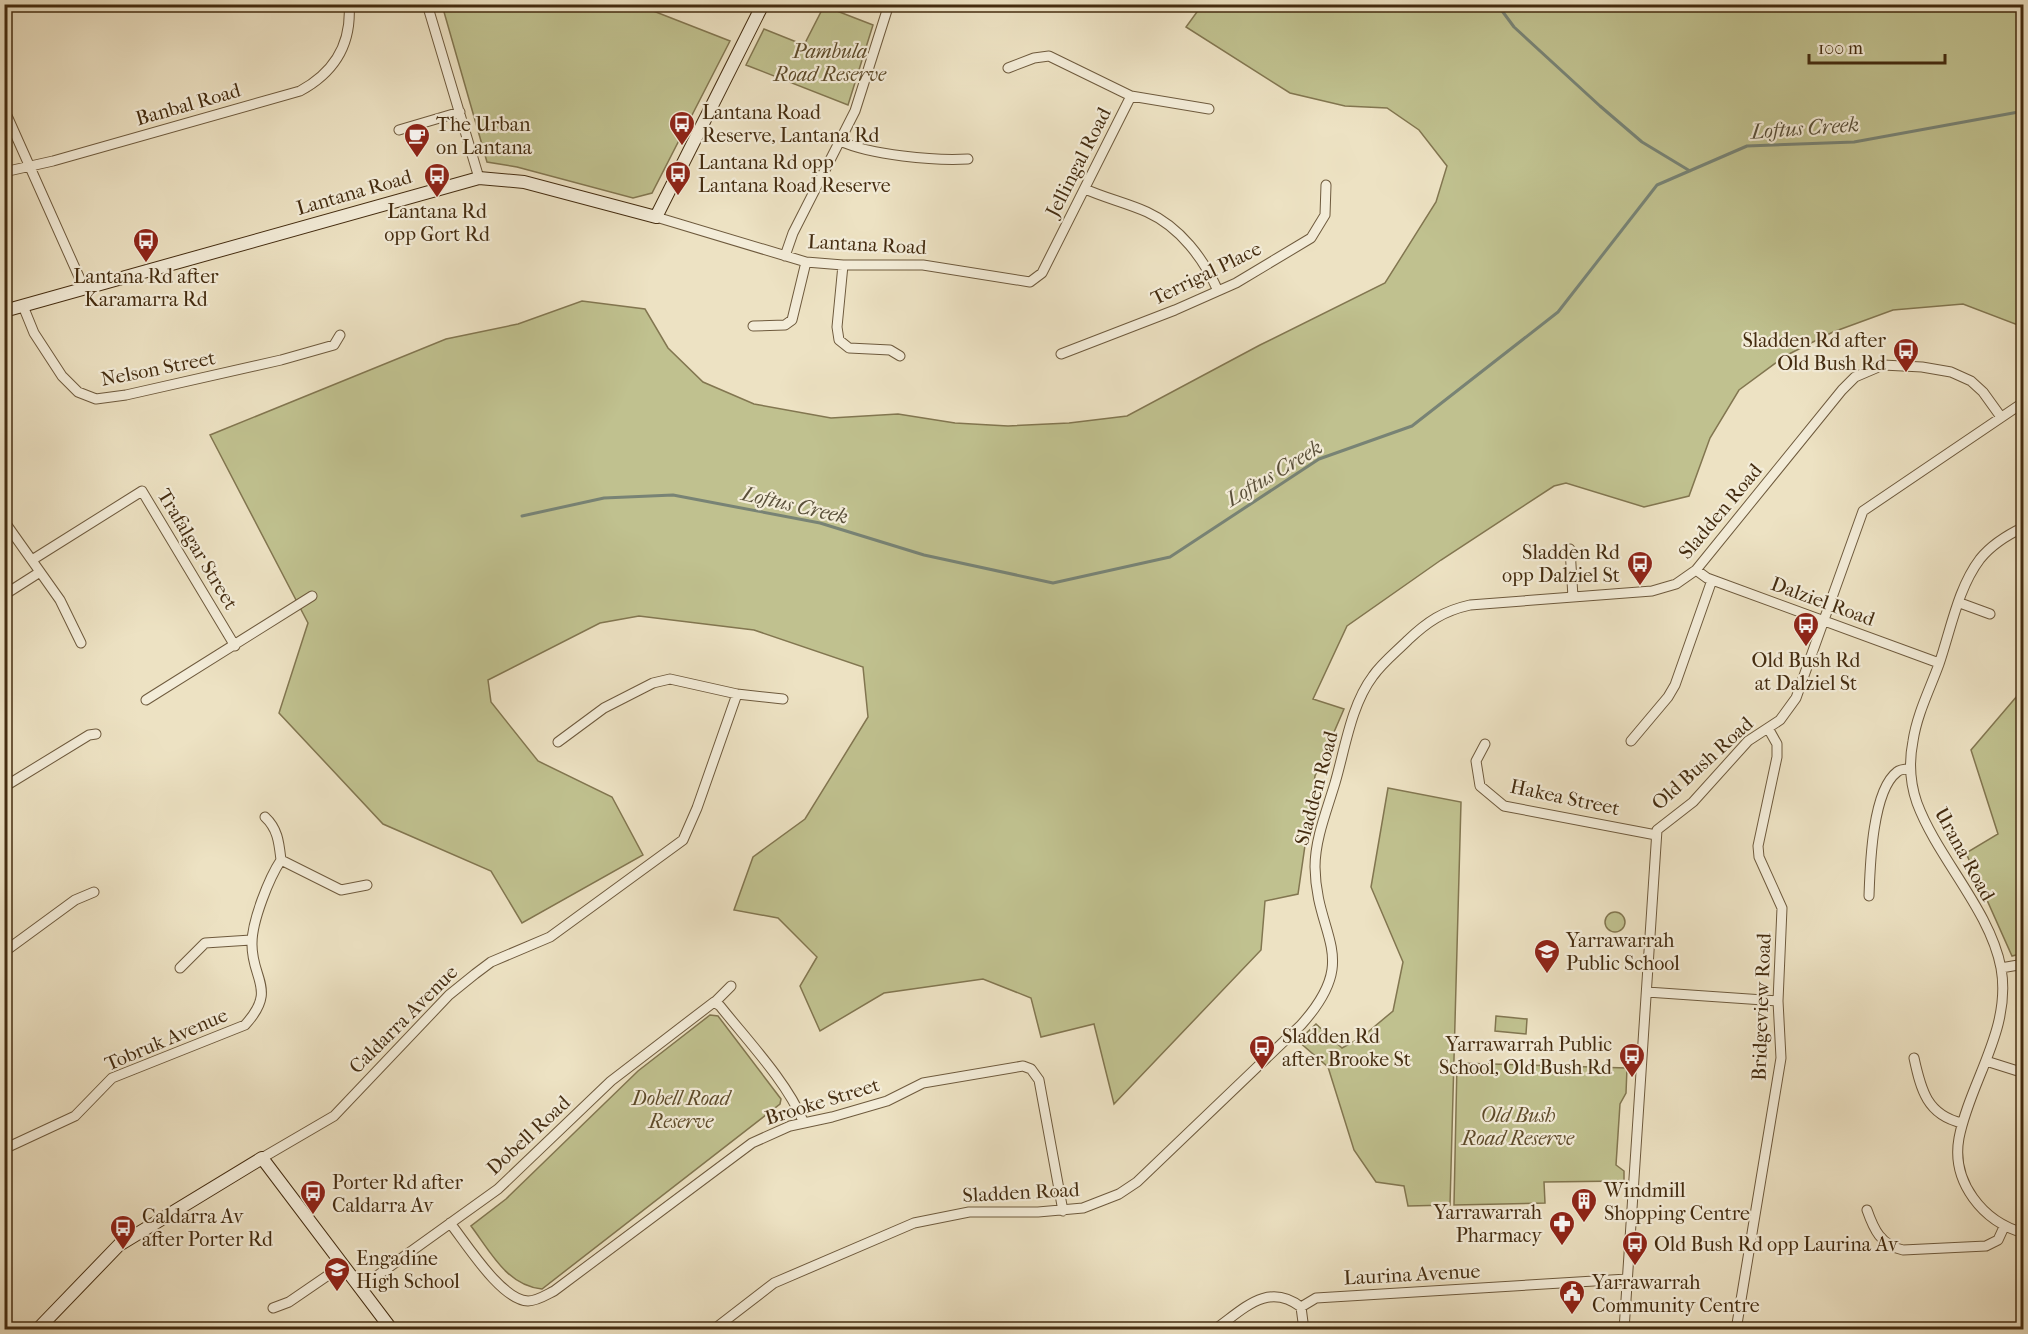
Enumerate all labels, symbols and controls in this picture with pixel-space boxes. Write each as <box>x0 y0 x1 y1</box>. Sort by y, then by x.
scale bar <box>1809 27 1946 65</box>
text: 100 m <box>1818 38 1863 59</box>
park label: Pambula Road Reserve <box>772 40 887 86</box>
street label: Banbal Road <box>133 78 244 130</box>
place label: Lantana Road Reserve, Lantana Rd <box>702 101 881 147</box>
street label: Jellingal Road <box>1040 103 1116 223</box>
bus stop icon: Lantana Road Reserve, Lantana Rd <box>667 109 697 147</box>
water label: Loftus Creek <box>1748 112 1860 144</box>
place label: The Urban on Lantana <box>436 113 533 159</box>
cafe icon: The Urban on Lantana <box>402 121 432 159</box>
place label: Lantana Rd opp Lantana Road Reserve <box>698 151 891 197</box>
bus stop icon: Lantana Rd opp Lantana Road Reserve <box>663 159 693 197</box>
bus stop icon: Lantana Rd opp Gort Rd <box>422 161 452 199</box>
street label: Lantana Road <box>294 165 416 220</box>
place label: Lantana Rd opp Gort Rd <box>384 200 491 246</box>
bus stop icon: Lantana Rd after Karamarra Rd <box>131 226 161 264</box>
street label: Lantana Road <box>807 230 928 259</box>
street label: Terrigal Place <box>1147 237 1265 310</box>
place label: Lantana Rd after Karamarra Rd <box>73 265 219 311</box>
place label: Sladden Rd after Old Bush Rd <box>1742 329 1887 375</box>
bus stop icon: Sladden Rd after Old Bush Rd <box>1891 336 1921 374</box>
street label: Nelson Street <box>99 346 217 391</box>
water label: Loftus Creek <box>1220 435 1327 512</box>
street label: Sladden Road <box>1674 458 1768 564</box>
water label: Loftus Creek <box>738 481 850 529</box>
street label: Trafalgar Street <box>153 485 243 614</box>
place label: Sladden Rd opp Dalziel St <box>1502 541 1621 587</box>
bus stop icon: Sladden Rd opp Dalziel St <box>1625 549 1655 587</box>
street label: Dalziel Road <box>1768 572 1879 631</box>
bus stop icon: Old Bush Rd at Dalziel St <box>1791 610 1821 648</box>
place label: Old Bush Rd at Dalziel St <box>1752 649 1862 695</box>
street label: Old Bush Road <box>1647 711 1758 815</box>
street label: Sladden Road <box>1290 727 1343 848</box>
street label: Hakea Street <box>1508 775 1622 820</box>
street label: Urana Road <box>1930 804 2000 906</box>
place label: Yarrawarrah Public School <box>1565 929 1680 975</box>
street label: Bridgeview Road <box>1747 932 1776 1081</box>
school or university icon: Yarrawarrah Public School <box>1532 937 1562 975</box>
street label: Caldarra Avenue <box>345 960 462 1078</box>
street label: Tobruk Avenue <box>101 1003 231 1076</box>
place label: Sladden Rd after Brooke St <box>1282 1025 1411 1071</box>
bus stop icon: Sladden Rd after Brooke St <box>1247 1033 1277 1071</box>
place label: Yarrawarrah Public School, Old Bush Rd <box>1439 1033 1613 1079</box>
bus stop icon: Yarrawarrah Public School, Old Bush Rd <box>1617 1041 1647 1079</box>
street label: Brooke Street <box>762 1073 882 1130</box>
park label: Dobell Road Reserve <box>630 1087 733 1133</box>
street label: Dobell Road <box>482 1090 576 1180</box>
park label: Old Bush Road Reserve <box>1460 1104 1575 1150</box>
place label: Porter Rd after Caldarra Av <box>332 1171 463 1217</box>
bus stop icon: Porter Rd after Caldarra Av <box>298 1178 328 1216</box>
street label: Sladden Road <box>962 1178 1081 1207</box>
place label: Windmill Shopping Centre <box>1603 1179 1750 1225</box>
building icon: Windmill Shopping Centre <box>1569 1186 1599 1224</box>
place label: Yarrawarrah Pharmacy <box>1432 1201 1543 1247</box>
place label: Caldarra Av after Porter Rd <box>142 1205 274 1251</box>
pharmacy icon: Yarrawarrah Pharmacy <box>1547 1209 1577 1247</box>
bus stop icon: Caldarra Av after Porter Rd <box>108 1213 138 1251</box>
bus stop icon: Old Bush Rd opp Laurina Av <box>1620 1229 1650 1267</box>
place label: Old Bush Rd opp Laurina Av <box>1654 1233 1899 1256</box>
place label: Engadine High School <box>356 1247 460 1293</box>
school or university icon: Engadine High School <box>322 1255 352 1293</box>
street label: Laurina Avenue <box>1343 1259 1481 1290</box>
place label: Yarrawarrah Community Centre <box>1591 1271 1760 1317</box>
public building icon: Yarrawarrah Community Centre <box>1557 1278 1587 1316</box>

